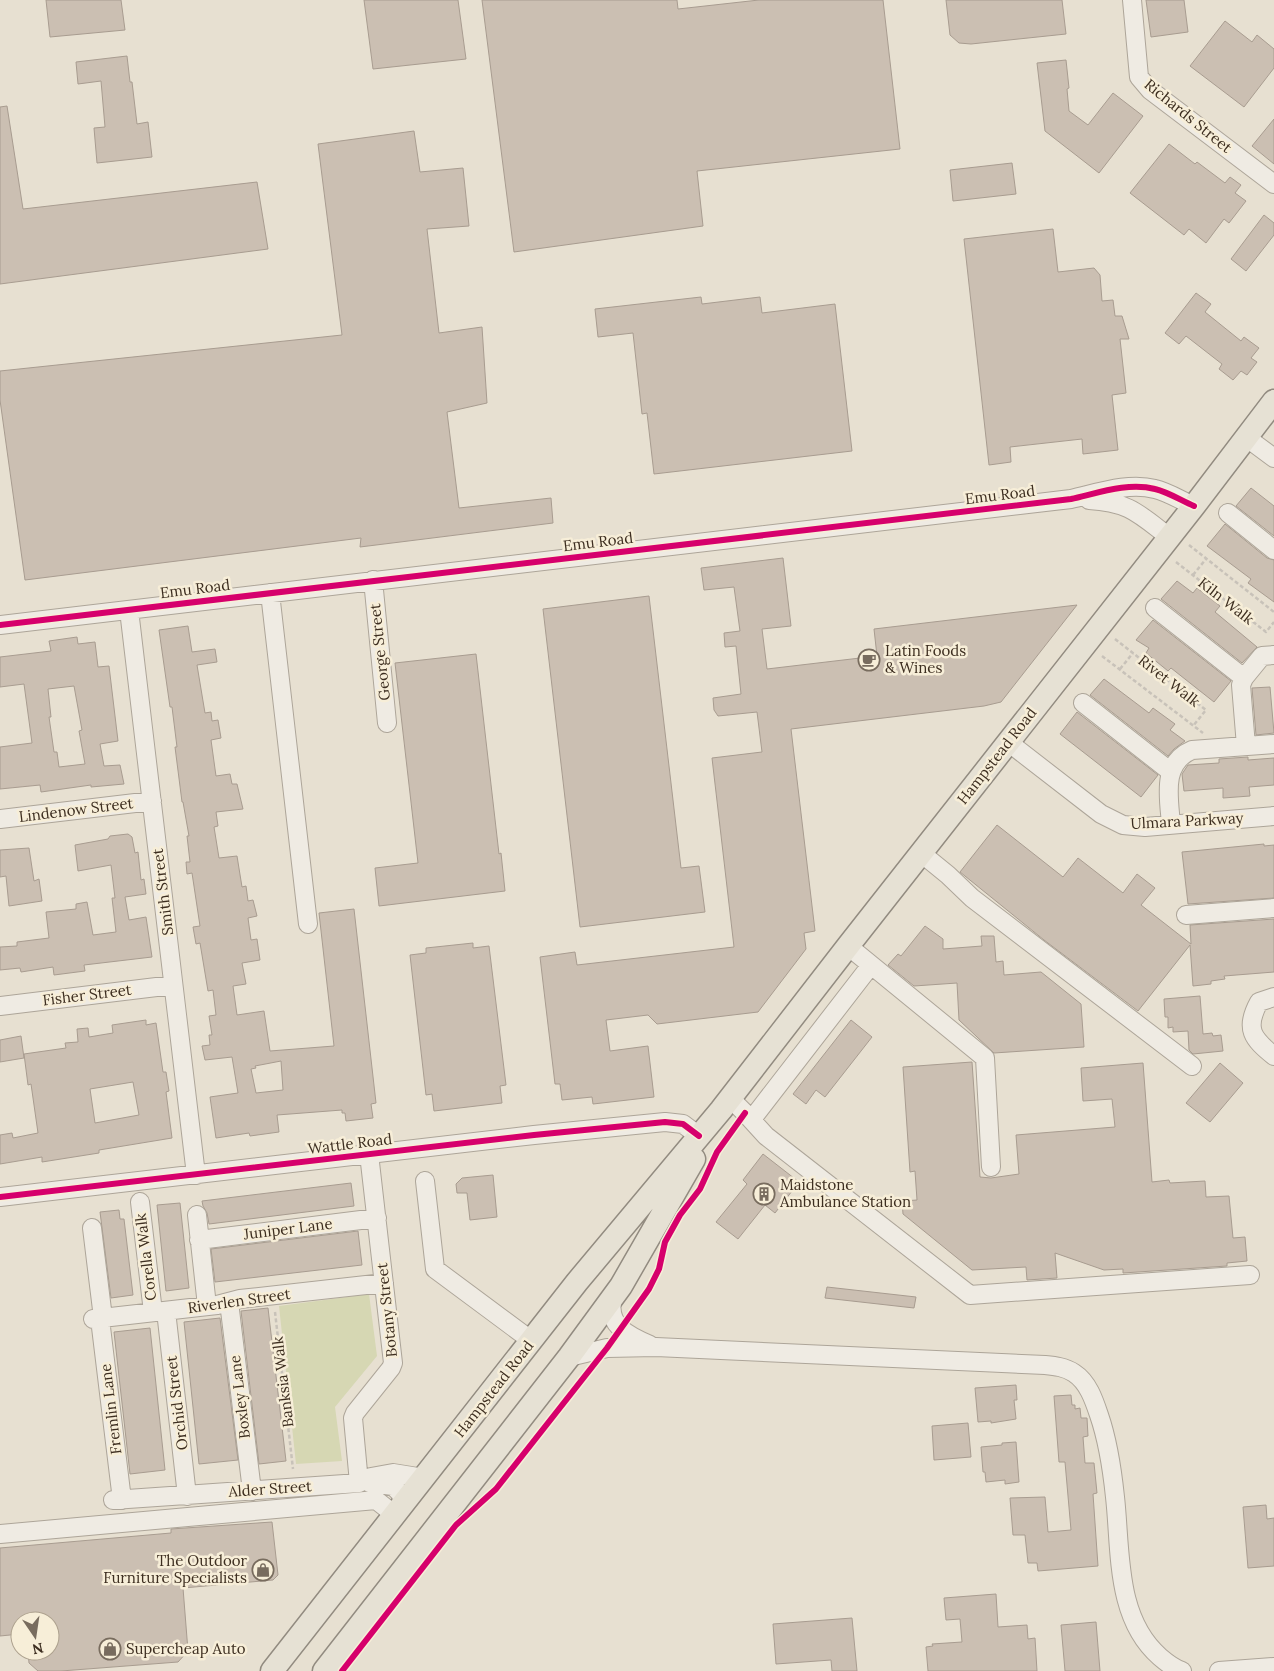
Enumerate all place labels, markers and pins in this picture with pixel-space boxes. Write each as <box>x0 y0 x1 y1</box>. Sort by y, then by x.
place label: Latin Foods & Wines <box>885 641 966 677</box>
cafe icon: Latin Foods & Wines <box>857 648 881 672</box>
place label: Maidstone Ambulance Station <box>779 1175 911 1211</box>
building icon: Maidstone Ambulance Station <box>752 1182 776 1206</box>
place label: The Outdoor Furniture Specialists <box>103 1551 247 1587</box>
shop icon: The Outdoor Furniture Specialists <box>251 1558 275 1582</box>
shop icon: Supercheap Auto <box>98 1637 122 1661</box>
place label: Supercheap Auto <box>126 1639 246 1658</box>

